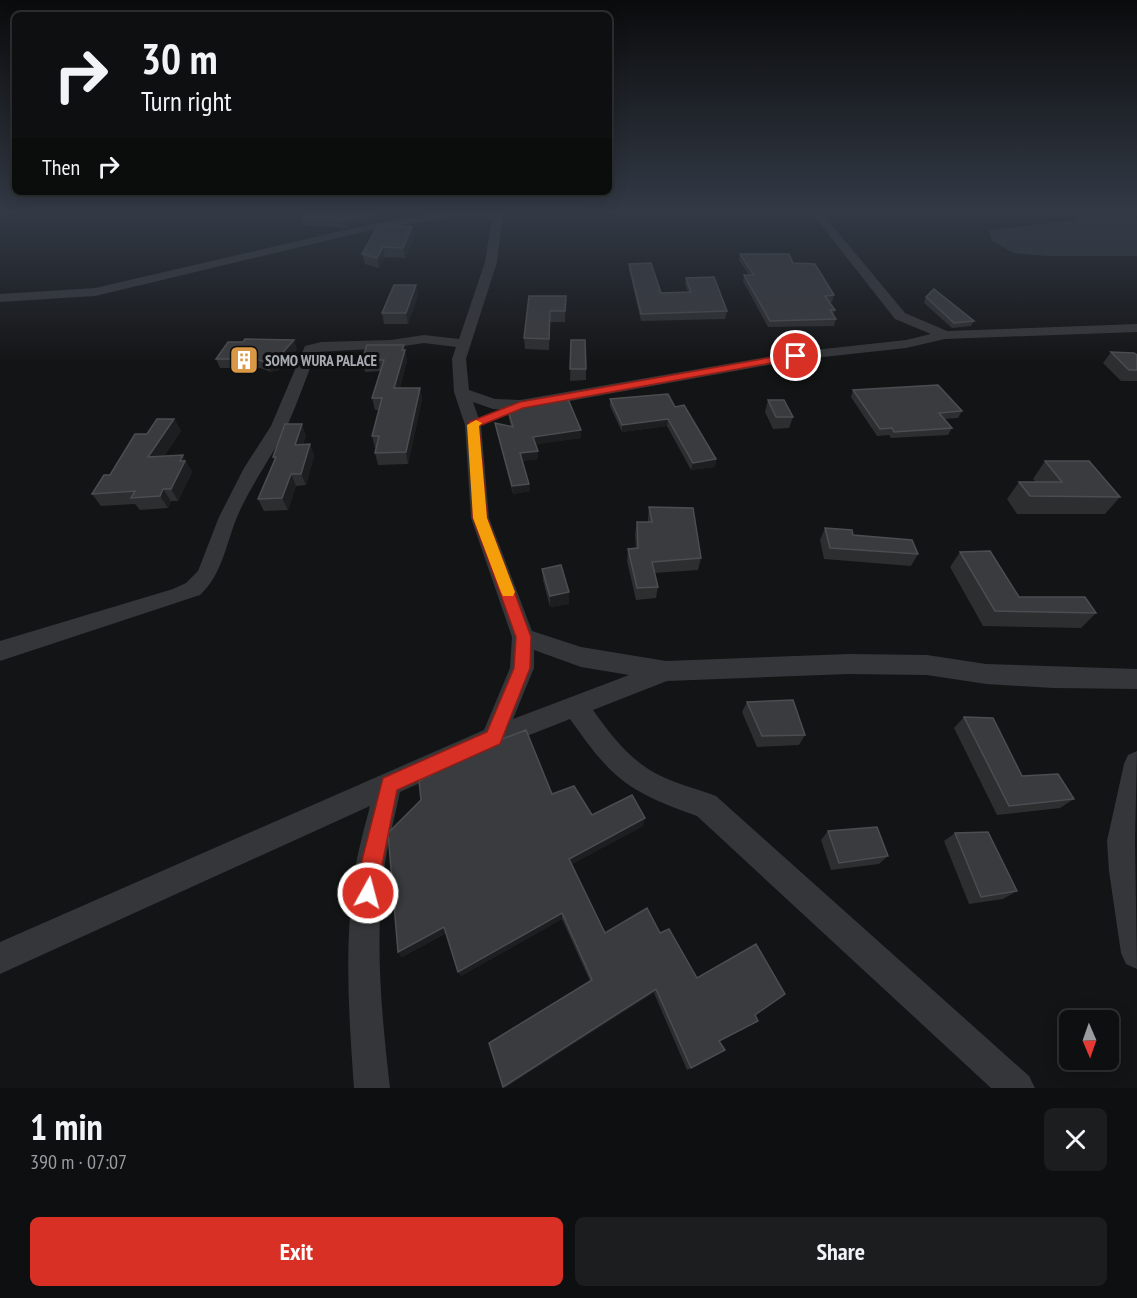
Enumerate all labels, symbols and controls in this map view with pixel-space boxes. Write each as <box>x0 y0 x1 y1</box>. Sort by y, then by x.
text: 30 m <box>141 31 218 86</box>
icon: right <box>42 36 120 114</box>
text: Turn right <box>141 84 232 118</box>
icon: right <box>92 150 125 183</box>
text: Then <box>42 153 80 181</box>
pin <box>770 330 821 381</box>
icon: arrive <box>779 339 812 372</box>
building icon: SOMO WURA PALACE <box>228 344 260 376</box>
place label: SOMO WURA PALACE <box>265 351 377 370</box>
position arrow <box>336 861 400 925</box>
north arrow <box>1059 1010 1119 1070</box>
map controls <box>1059 1010 1119 1070</box>
text: 1 min <box>30 1103 103 1150</box>
button: close <box>1044 1108 1107 1171</box>
text: 390 m · 07:07 <box>30 1149 127 1175</box>
button: Exit <box>30 1217 563 1286</box>
button: Share <box>575 1217 1107 1286</box>

